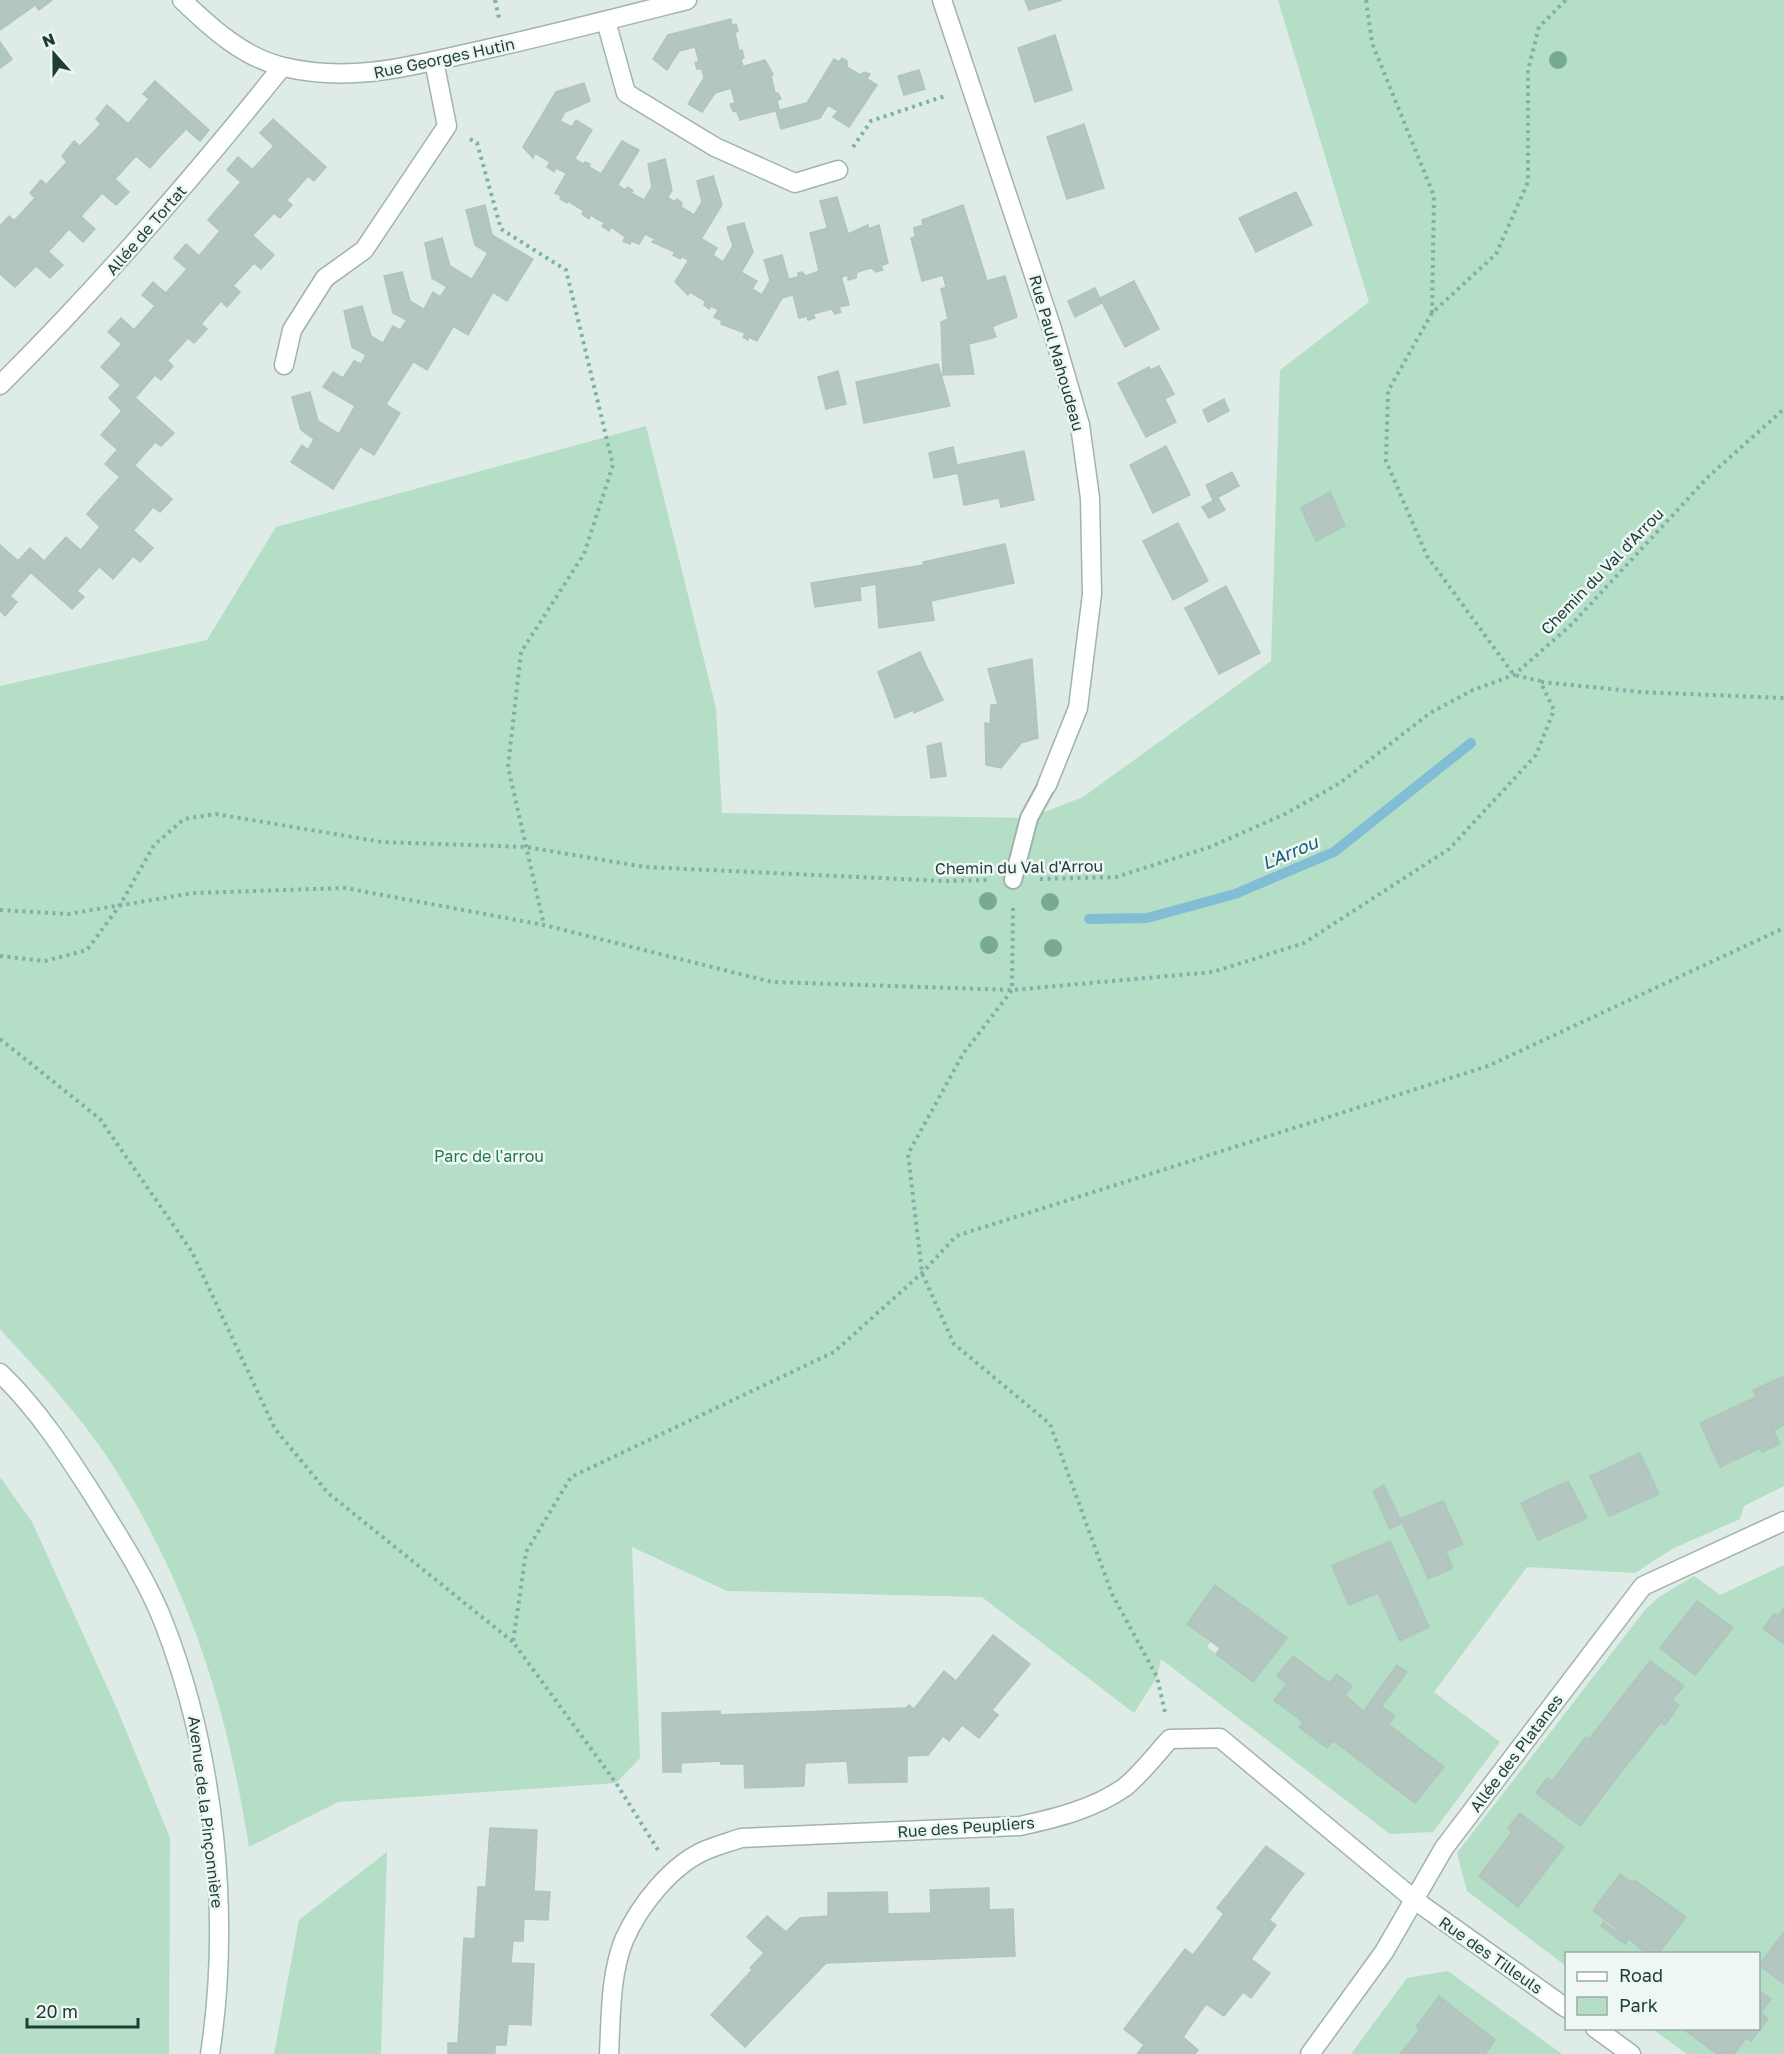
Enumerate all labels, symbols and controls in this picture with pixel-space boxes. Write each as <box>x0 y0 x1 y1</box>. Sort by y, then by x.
north arrow <box>24 24 84 84</box>
text: N <box>39 28 58 52</box>
street label: Rue Georges Hutin <box>372 33 516 83</box>
street label: Allée de Tortat <box>102 181 190 279</box>
street label: Rue Paul Mahoudeau <box>1025 273 1089 433</box>
street label: Chemin du Val d'Arrou <box>1536 504 1668 638</box>
water label: L'Arrou <box>1258 830 1322 874</box>
street label: Chemin du Val d'Arrou <box>935 856 1103 878</box>
park label: Parc de l'arrou <box>434 1146 544 1166</box>
street label: Allée des Platanes <box>1465 1690 1567 1816</box>
street label: Avenue de la Pinçonnière <box>184 1715 228 1909</box>
street label: Rue des Peupliers <box>897 1812 1035 1842</box>
street label: Rue des Tilleuls <box>1435 1912 1547 1998</box>
legend <box>1565 1952 1760 2030</box>
text: Road <box>1619 1964 1663 1986</box>
scale bar <box>27 1991 138 2029</box>
text: Park <box>1619 1994 1658 2016</box>
text: 20 m <box>36 2000 78 2022</box>

